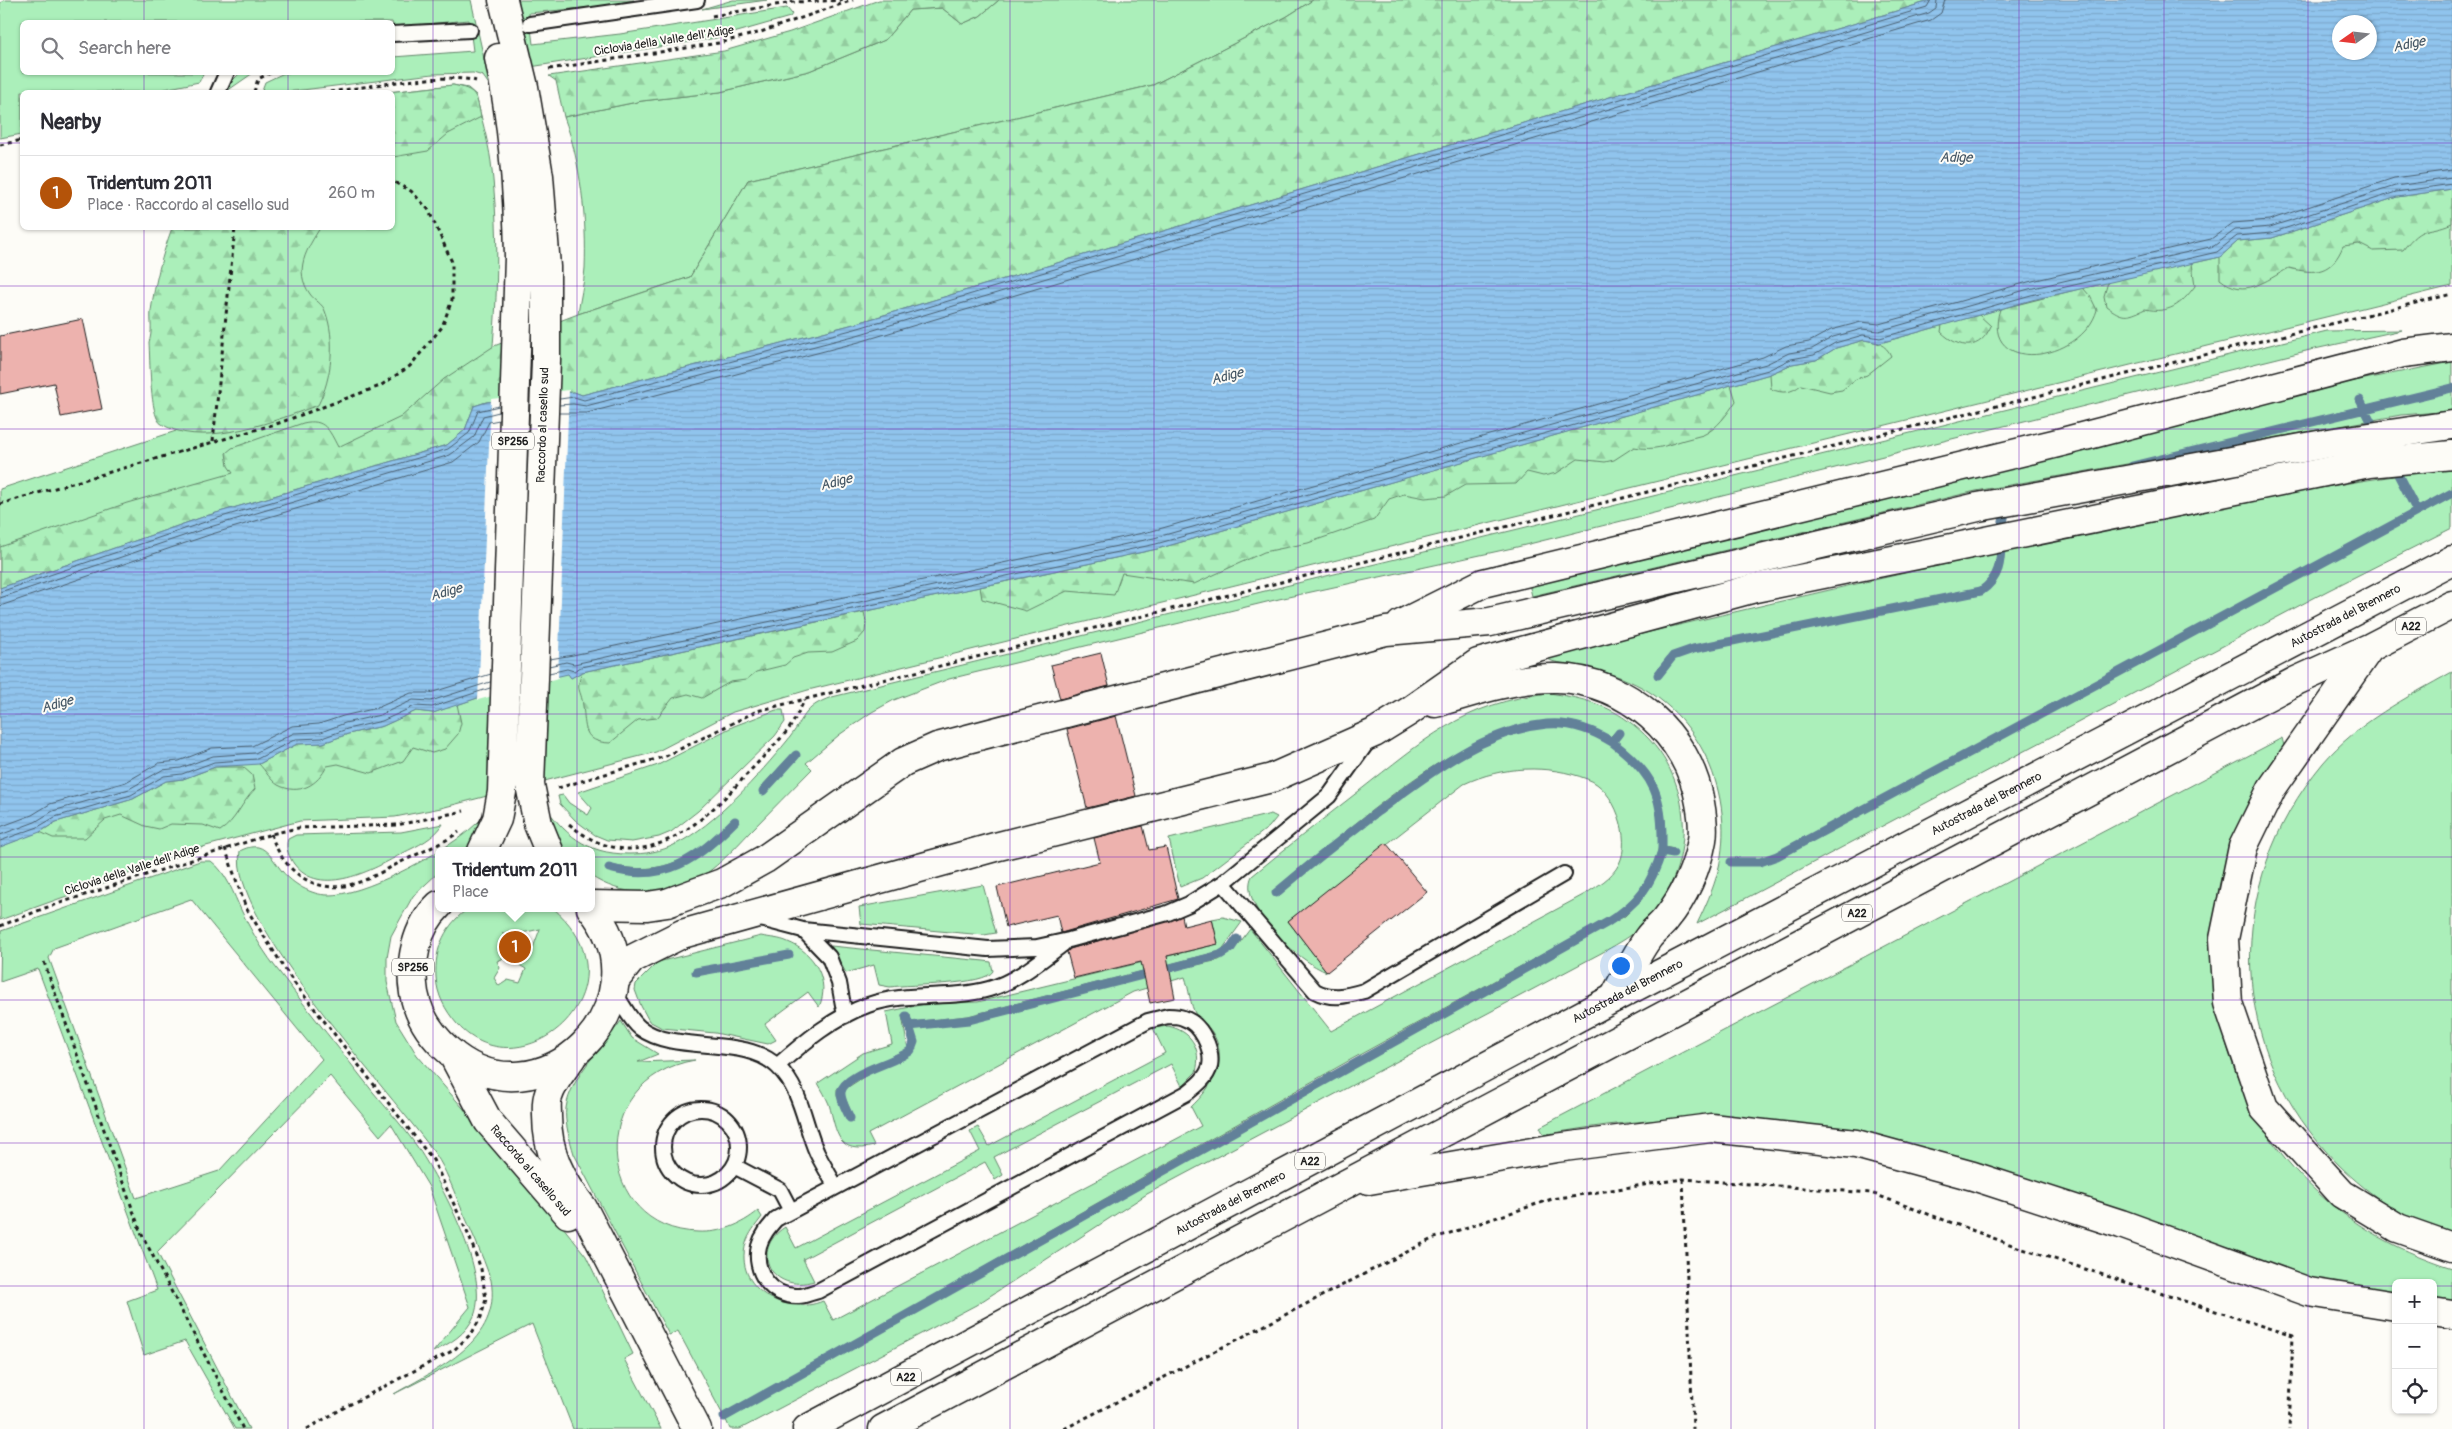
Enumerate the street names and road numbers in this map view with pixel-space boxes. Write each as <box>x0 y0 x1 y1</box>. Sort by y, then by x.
street label: Ciclovia della Valle dell'Adige <box>593 23 735 59</box>
street label: Raccordo al casello sud <box>533 367 553 483</box>
road number: SP256 <box>492 432 534 450</box>
street label: Autostrada del Brennero <box>2287 580 2404 651</box>
road number: A22 <box>2396 618 2426 634</box>
street label: Autostrada del Brennero <box>1928 768 2045 838</box>
street label: Ciclovia della Valle dell'Adige <box>63 841 202 899</box>
road number: A22 <box>1842 904 1872 921</box>
street label: Autostrada del Brennero <box>1570 956 1686 1026</box>
road number: SP256 <box>392 959 434 976</box>
street label: Raccordo al casello sud <box>487 1122 574 1219</box>
road number: A22 <box>1295 1152 1325 1170</box>
street label: Autostrada del Brennero <box>1173 1167 1289 1238</box>
road number: A22 <box>891 1368 921 1385</box>

